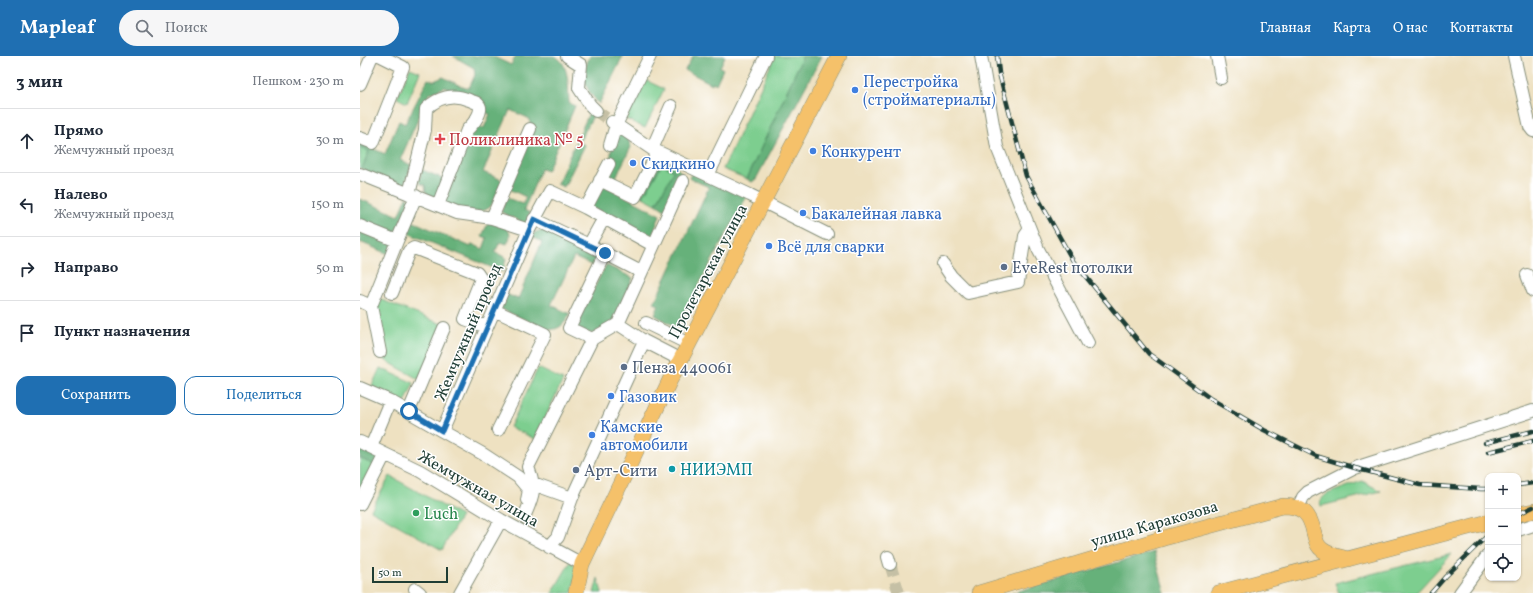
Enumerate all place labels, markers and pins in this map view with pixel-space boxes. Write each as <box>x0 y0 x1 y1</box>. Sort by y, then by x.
place label: Перестройка (стройматериалы) <box>863 72 996 112</box>
marker: Перестройка (стройматериалы) <box>850 85 860 95</box>
place label: Поликлиника № 5 <box>449 130 584 152</box>
marker: Поликлиника № 5 <box>434 133 446 145</box>
place label: Конкурент <box>821 142 901 164</box>
marker: Конкурент <box>808 146 818 156</box>
place label: Скидкино <box>641 154 715 176</box>
marker: Скидкино <box>628 158 638 168</box>
place label: Бакалейная лавка <box>811 204 942 226</box>
marker: Бакалейная лавка <box>798 208 808 218</box>
place label: Всё для сварки <box>777 237 885 259</box>
marker: Всё для сварки <box>764 241 774 251</box>
place label: EveRest потолки <box>1012 258 1133 280</box>
marker: EveRest потолки <box>999 262 1009 272</box>
place label: Пенза 440061 <box>632 358 732 380</box>
marker: Пенза 440061 <box>619 362 629 372</box>
place label: Газовик <box>619 387 677 409</box>
marker: Газовик <box>606 391 616 401</box>
place label: Камские автомобили <box>600 417 688 457</box>
marker: Камские автомобили <box>587 430 597 440</box>
place label: НИИЭМП <box>680 460 753 482</box>
place label: Арт-Сити <box>584 461 658 483</box>
marker: НИИЭМП <box>667 464 677 474</box>
marker: Арт-Сити <box>571 465 581 475</box>
place label: Luch <box>424 504 458 526</box>
marker: Luch <box>411 508 421 518</box>

